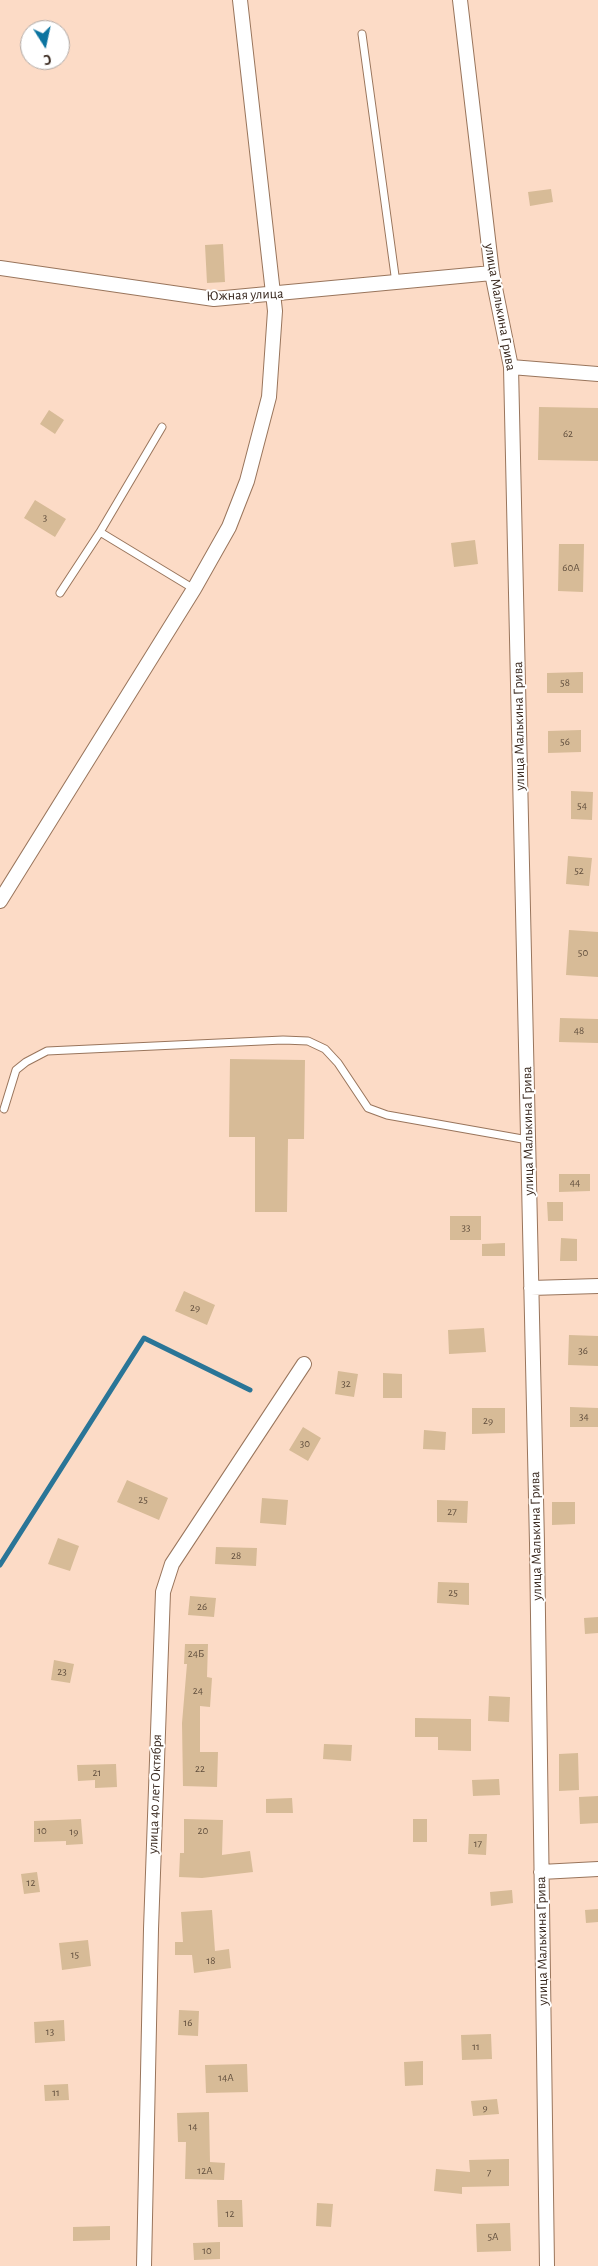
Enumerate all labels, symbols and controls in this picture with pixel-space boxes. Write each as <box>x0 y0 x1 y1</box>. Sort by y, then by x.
north arrow <box>20 20 70 70</box>
text: С <box>42 51 52 66</box>
street label: улица Малькина Грива <box>481 242 519 372</box>
street label: Южная улица <box>206 285 284 305</box>
house number: 62 <box>563 427 573 441</box>
house number: 3 <box>43 511 47 525</box>
house number: 60А <box>562 561 580 575</box>
street label: улица Малькина Грива <box>509 661 529 791</box>
house number: 58 <box>560 676 570 690</box>
house number: 56 <box>560 735 570 749</box>
house number: 54 <box>577 799 587 813</box>
house number: 52 <box>574 864 584 878</box>
house number: 50 <box>578 946 588 960</box>
house number: 48 <box>574 1024 584 1038</box>
street label: улица Малькина Грива <box>518 1066 538 1196</box>
house number: 44 <box>570 1176 580 1190</box>
house number: 33 <box>461 1221 471 1235</box>
house number: 29 <box>190 1301 200 1315</box>
house number: 36 <box>578 1344 588 1358</box>
house number: 32 <box>341 1377 351 1391</box>
house number: 34 <box>579 1410 589 1424</box>
house number: 29 <box>483 1414 493 1428</box>
house number: 30 <box>300 1437 310 1451</box>
street label: улица Малькина Грива <box>526 1471 546 1601</box>
house number: 25 <box>138 1493 148 1507</box>
house number: 27 <box>447 1505 457 1519</box>
house number: 28 <box>231 1549 241 1563</box>
house number: 25 <box>448 1586 458 1600</box>
house number: 26 <box>197 1600 207 1614</box>
house number: 24Б <box>188 1647 204 1661</box>
house number: 23 <box>57 1665 67 1679</box>
house number: 24 <box>193 1684 203 1698</box>
street label: улица 40 лет Октября <box>145 1734 165 1854</box>
house number: 22 <box>195 1762 205 1776</box>
house number: 21 <box>93 1766 101 1780</box>
house number: 10 <box>37 1824 47 1838</box>
house number: 20 <box>198 1824 208 1838</box>
house number: 19 <box>70 1825 78 1839</box>
house number: 17 <box>474 1837 482 1851</box>
house number: 12 <box>27 1876 35 1890</box>
street label: улица Малькина Грива <box>532 1876 552 2006</box>
house number: 15 <box>71 1948 79 1962</box>
house number: 18 <box>207 1954 215 1968</box>
house number: 16 <box>184 2016 192 2030</box>
house number: 13 <box>46 2025 54 2039</box>
house number: 11 <box>472 2040 480 2054</box>
house number: 14А <box>218 2071 234 2085</box>
house number: 11 <box>52 2086 60 2100</box>
house number: 9 <box>482 2101 488 2115</box>
house number: 14 <box>188 2120 198 2134</box>
house number: 12А <box>197 2164 213 2178</box>
house number: 7 <box>487 2166 491 2180</box>
house number: 12 <box>226 2207 234 2221</box>
house number: 5А <box>487 2230 499 2244</box>
house number: 10 <box>202 2244 212 2258</box>

